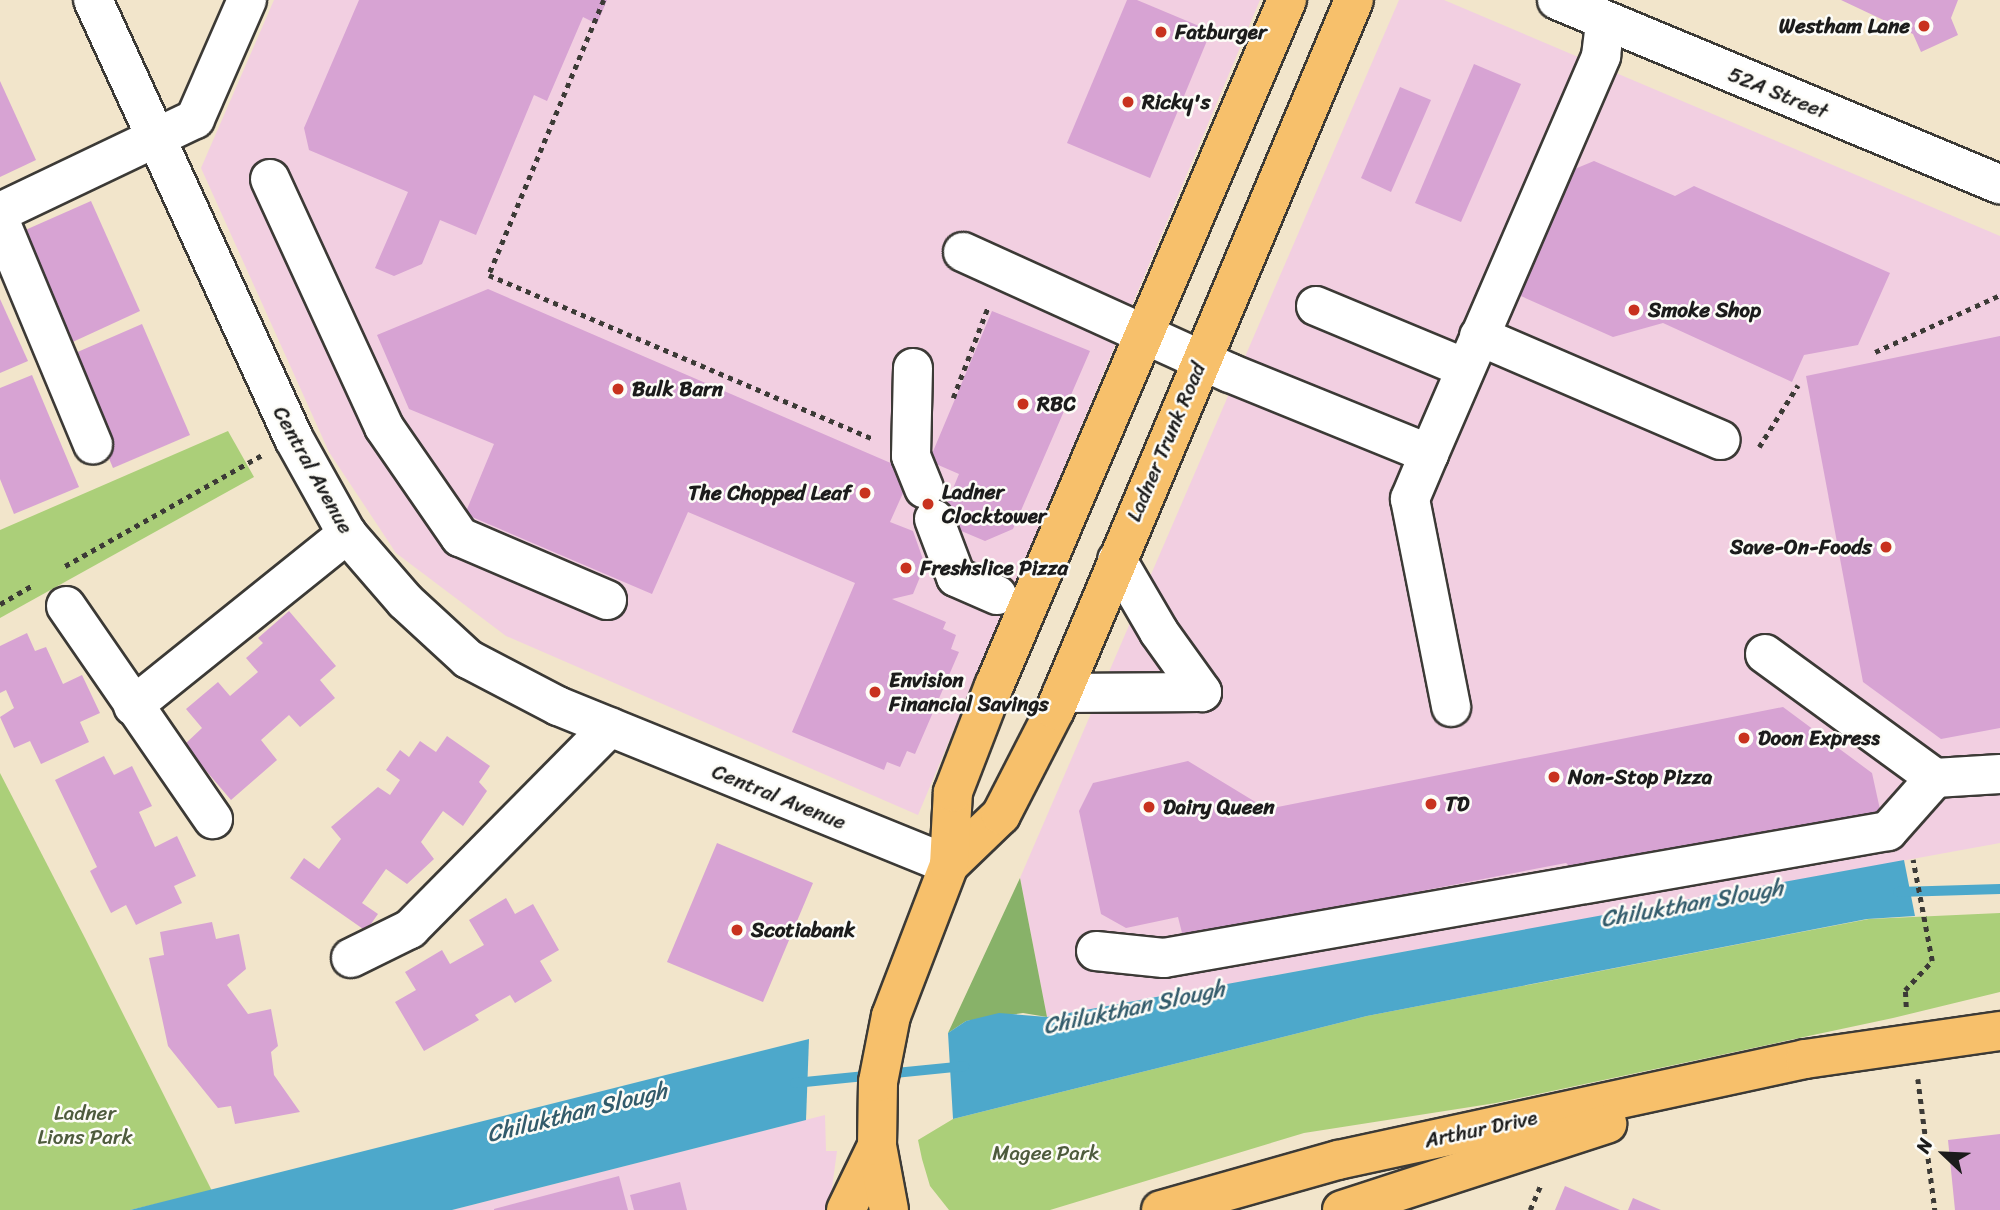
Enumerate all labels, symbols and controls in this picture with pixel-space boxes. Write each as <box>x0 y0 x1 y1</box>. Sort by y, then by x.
place label: Westham Lane <box>1779 13 1910 39</box>
marker: Westham Lane <box>1916 18 1932 34</box>
place label: Fatburger <box>1175 19 1267 45</box>
marker: Fatburger <box>1153 24 1169 40</box>
street label: 52A Street <box>1725 62 1831 124</box>
place label: Ricky's <box>1142 89 1210 115</box>
marker: Ricky's <box>1120 94 1136 110</box>
place label: Smoke Shop <box>1648 297 1761 323</box>
marker: Smoke Shop <box>1626 302 1642 318</box>
street label: Ladner Trunk Road <box>1121 359 1211 525</box>
place label: Bulk Barn <box>632 376 723 402</box>
marker: Bulk Barn <box>610 381 626 397</box>
place label: RBC <box>1037 391 1076 417</box>
marker: RBC <box>1015 396 1031 412</box>
street label: Central Avenue <box>268 402 358 538</box>
place label: Ladner Clocktower <box>942 479 1046 529</box>
place label: The Chopped Leaf <box>687 480 851 506</box>
marker: The Chopped Leaf <box>857 485 873 501</box>
marker: Ladner Clocktower <box>920 496 936 512</box>
place label: Save-On-Foods <box>1730 534 1872 560</box>
marker: Save-On-Foods <box>1878 539 1894 555</box>
place label: Freshslice Pizza <box>920 555 1068 581</box>
marker: Freshslice Pizza <box>898 560 914 576</box>
place label: Envision Financial Savings <box>889 667 1049 717</box>
marker: Envision Financial Savings <box>867 684 883 700</box>
place label: Doon Express <box>1758 725 1881 751</box>
marker: Doon Express <box>1736 730 1752 746</box>
street label: Central Avenue <box>708 759 850 835</box>
place label: Non-Stop Pizza <box>1568 764 1713 790</box>
marker: Non-Stop Pizza <box>1546 769 1562 785</box>
place label: TD <box>1445 791 1469 817</box>
place label: Dairy Queen <box>1163 794 1274 820</box>
marker: TD <box>1423 796 1439 812</box>
marker: Dairy Queen <box>1141 799 1157 815</box>
water label: Chilukthan Slough <box>1599 874 1785 934</box>
place label: Scotiabank <box>751 917 855 943</box>
marker: Scotiabank <box>729 922 745 938</box>
water label: Chilukthan Slough <box>1041 975 1227 1041</box>
water label: Chilukthan Slough <box>484 1077 670 1149</box>
park label: Ladner Lions Park <box>37 1100 133 1150</box>
street label: Arthur Drive <box>1422 1105 1540 1153</box>
north arrow <box>1909 1119 1979 1189</box>
text: N <box>1906 1133 1942 1158</box>
park label: Magee Park <box>992 1140 1100 1166</box>

